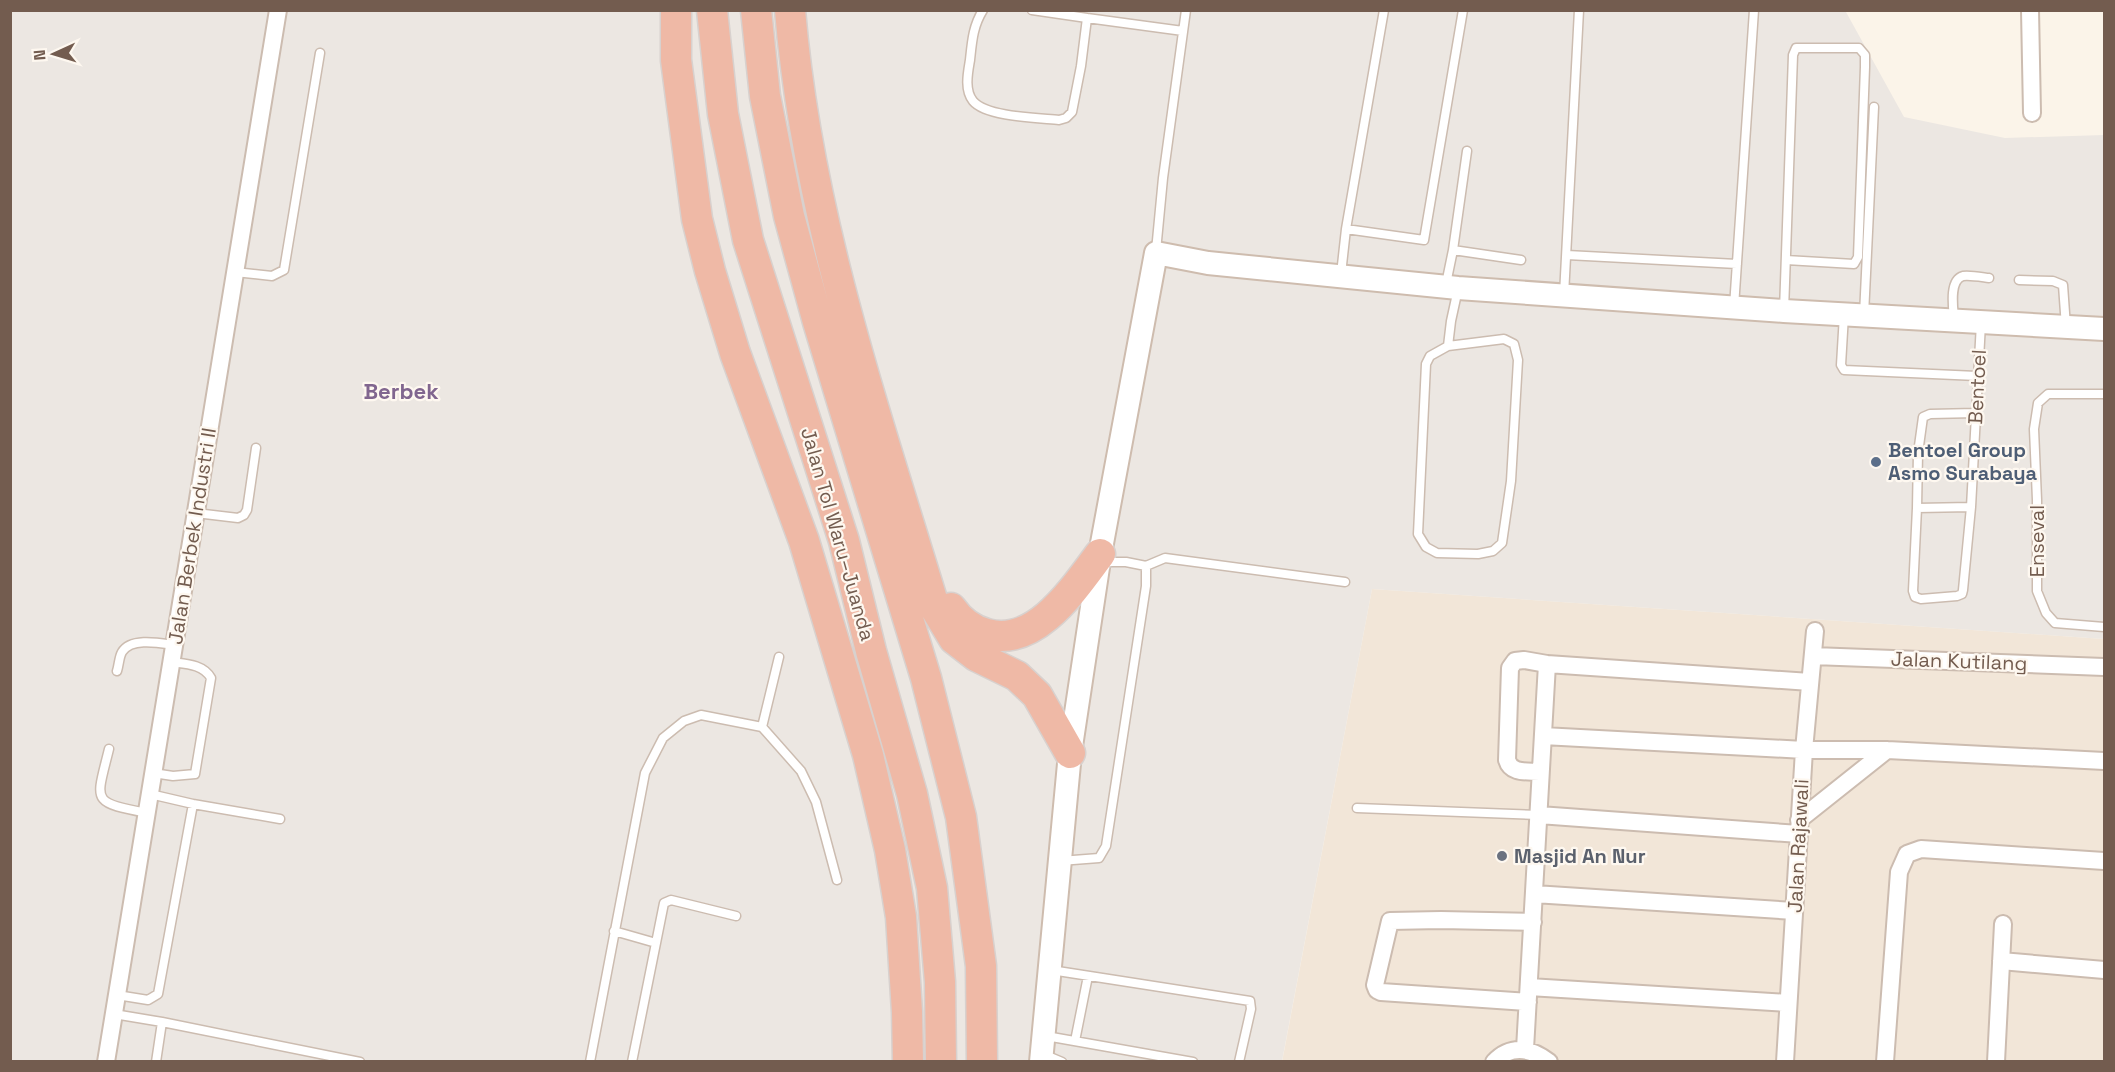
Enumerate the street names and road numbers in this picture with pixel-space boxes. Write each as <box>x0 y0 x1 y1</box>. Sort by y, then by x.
street label: Bentoel <box>1962 349 1992 425</box>
street label: Jalan Tol Waru–Juanda <box>795 424 881 644</box>
street label: Jalan Berbek Industri II <box>162 426 222 646</box>
street label: Enseval <box>2024 505 2050 577</box>
street label: Jalan Kutilang <box>1890 646 2028 676</box>
street label: Jalan Rajawali <box>1782 778 1814 914</box>

